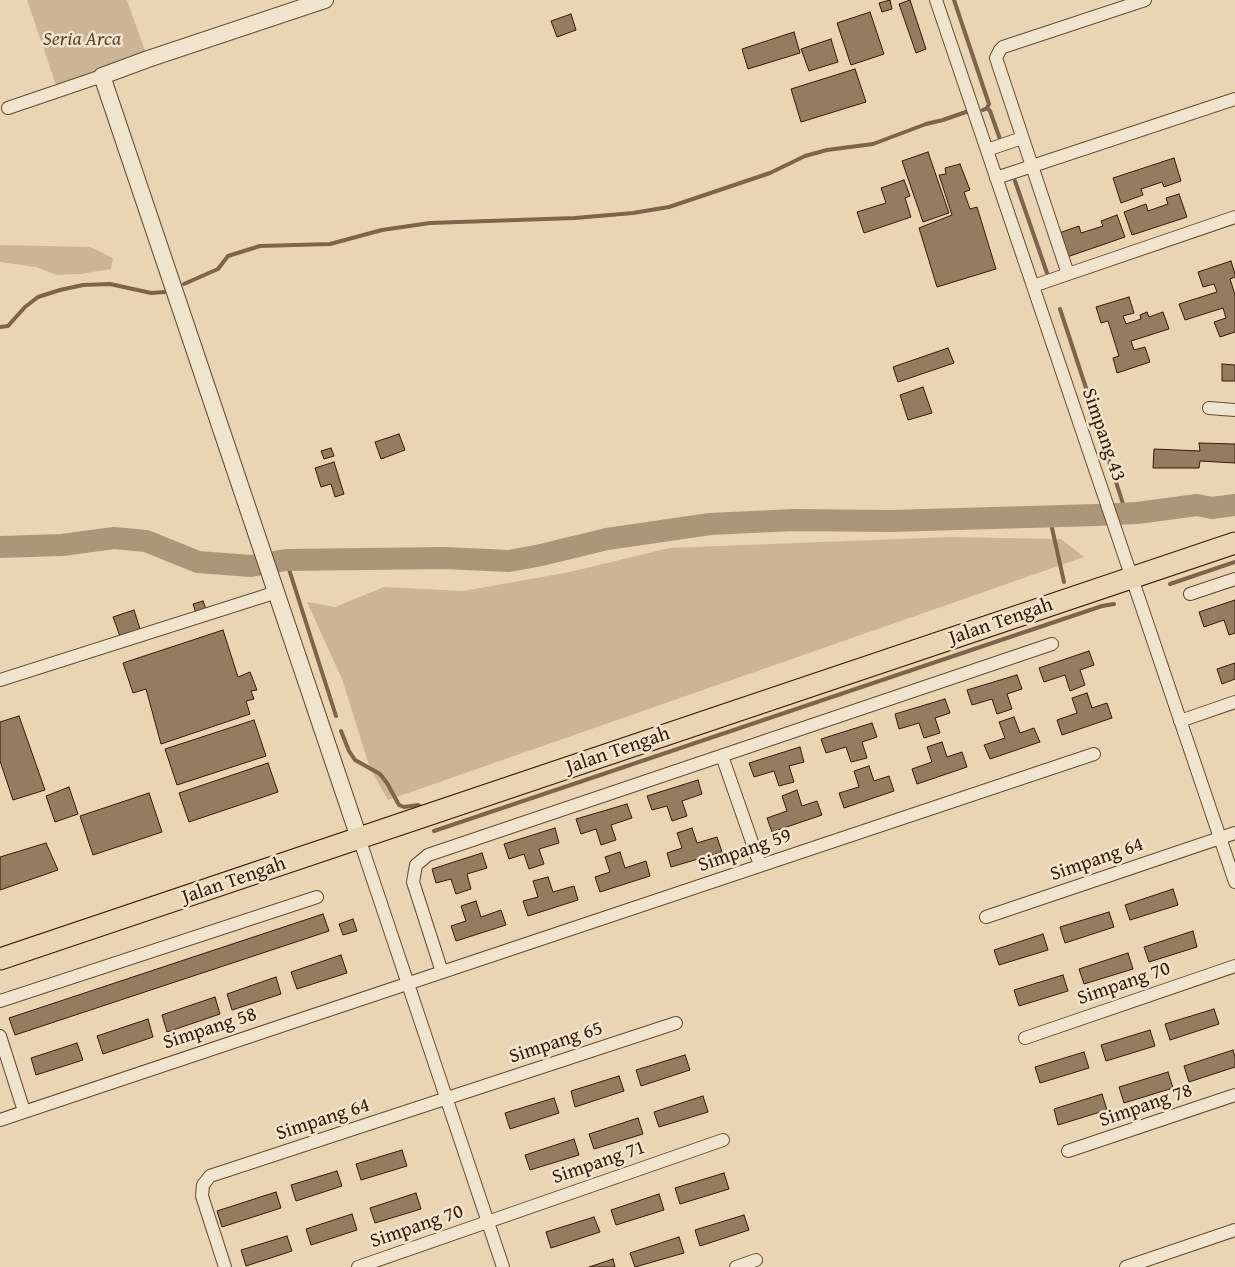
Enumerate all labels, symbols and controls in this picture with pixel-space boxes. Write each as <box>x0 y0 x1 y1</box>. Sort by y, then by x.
park label: Seria Arca <box>43 28 121 52</box>
street label: Simpang 43 <box>1076 385 1130 485</box>
street label: Jalan Tengah <box>946 593 1056 651</box>
street label: Jalan Tengah <box>563 722 673 780</box>
street label: Simpang 59 <box>695 824 795 878</box>
street label: Simpang 64 <box>1047 833 1147 887</box>
street label: Jalan Tengah <box>179 852 289 910</box>
street label: Simpang 70 <box>1074 957 1174 1011</box>
street label: Simpang 58 <box>160 1003 260 1055</box>
street label: Simpang 65 <box>506 1017 606 1069</box>
street label: Simpang 78 <box>1096 1079 1196 1133</box>
street label: Simpang 64 <box>273 1094 373 1146</box>
street label: Simpang 71 <box>549 1136 649 1190</box>
street label: Simpang 70 <box>367 1200 467 1254</box>

